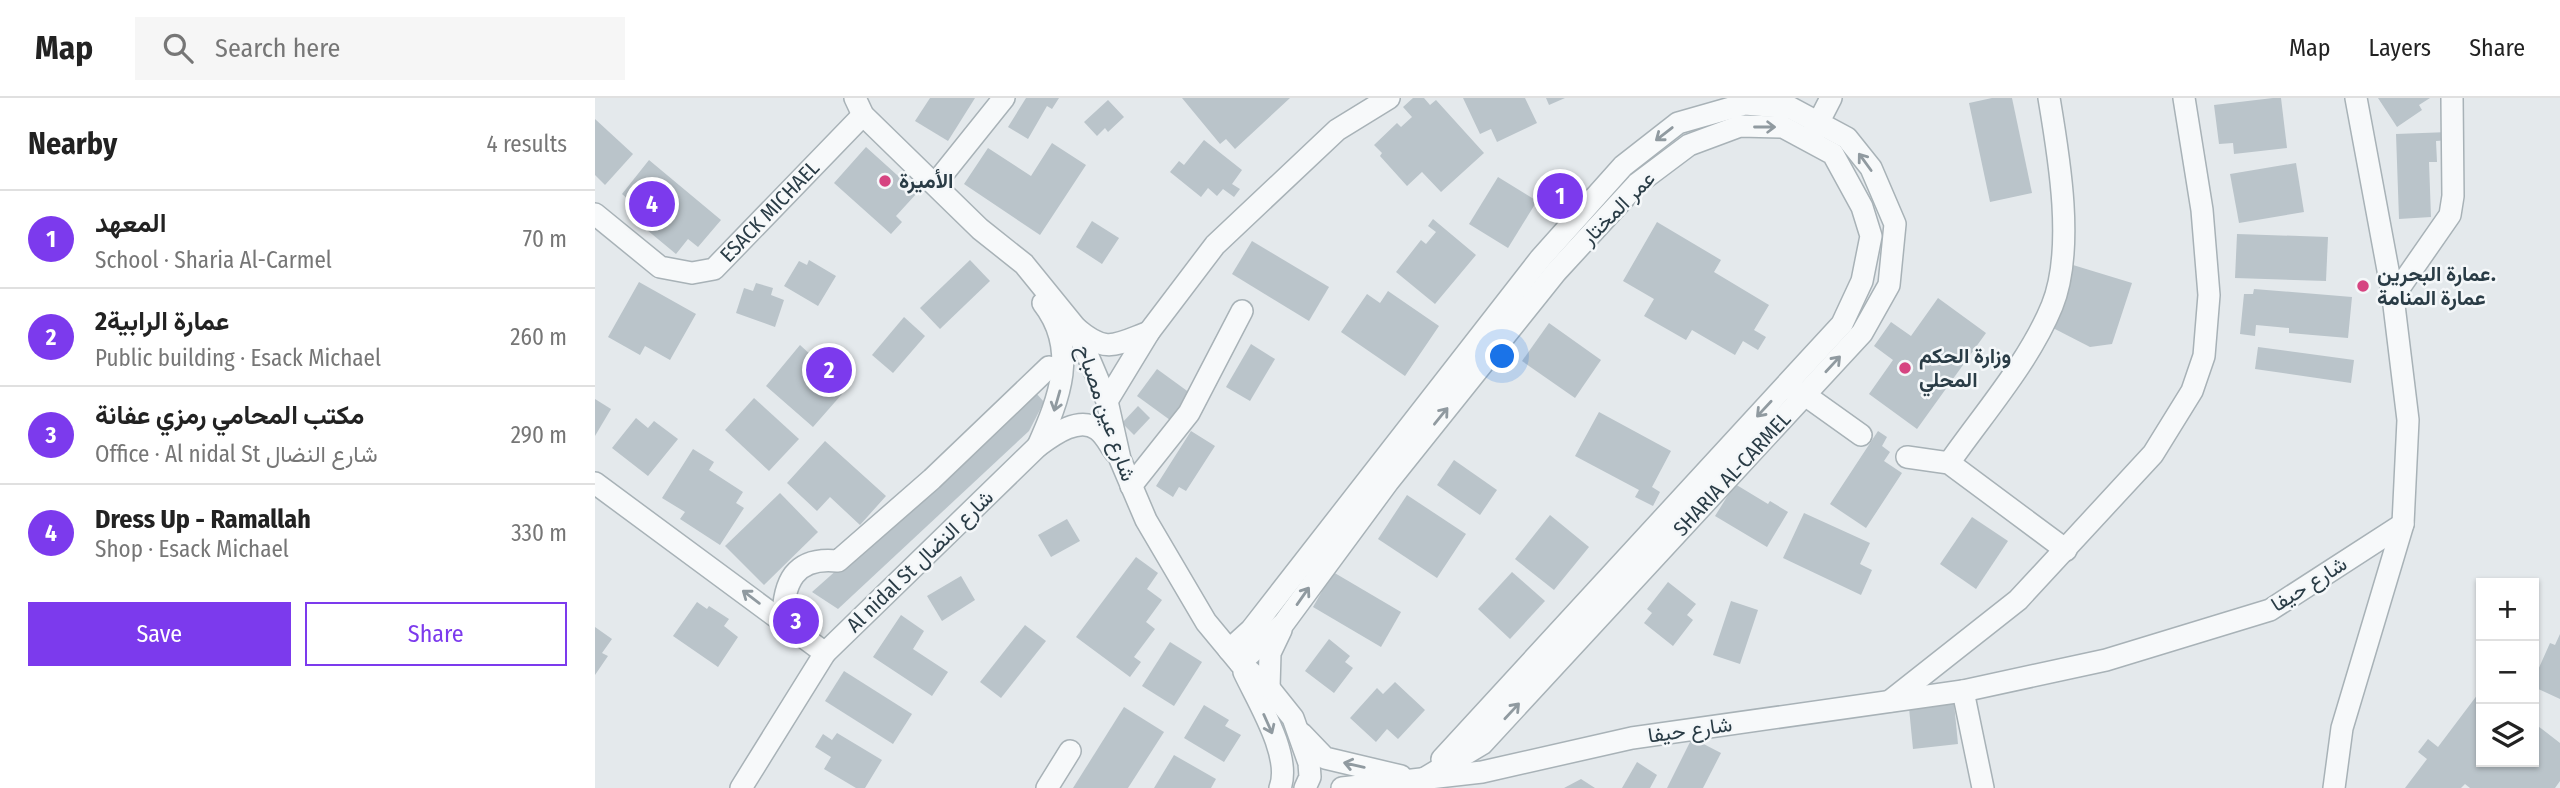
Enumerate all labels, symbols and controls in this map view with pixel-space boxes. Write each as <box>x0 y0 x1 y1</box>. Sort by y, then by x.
search box <box>135 17 625 80</box>
text: Map <box>35 28 93 68</box>
icon: search <box>159 29 197 67</box>
text: Search here <box>215 33 340 64</box>
text: Map <box>2289 34 2331 62</box>
text: Layers <box>2369 34 2431 62</box>
text: Share <box>2469 34 2525 62</box>
one-way arrow <box>1753 120 1776 134</box>
text: Nearby <box>28 126 117 162</box>
one-way arrow <box>1655 127 1674 142</box>
text: 4 results <box>486 130 567 158</box>
one-way arrow <box>1858 153 1872 172</box>
street label: ESACK MICHAEL <box>715 155 825 268</box>
street label: عمر المختار <box>1575 166 1660 251</box>
place label: الأميرة <box>899 168 953 194</box>
pin: 1 <box>1537 170 1583 222</box>
marker: الأميرة <box>877 173 893 189</box>
pin: 4 <box>629 178 675 230</box>
text: المعهد <box>95 208 166 239</box>
text: 1 <box>46 225 56 253</box>
text: 70 m <box>523 225 567 253</box>
text: School · Sharia Al-Carmel <box>95 246 332 274</box>
place label: عمارة البحرين. عمارة المنامة <box>2377 261 2496 311</box>
marker: عمارة البحرين. عمارة المنامة <box>2355 278 2371 294</box>
text: عمارة الرابية2 <box>95 306 229 337</box>
text: 2 <box>46 323 56 351</box>
text: 260 m <box>510 323 567 351</box>
your location <box>1485 339 1519 373</box>
street label: شارع عين مصباح <box>1070 341 1142 485</box>
place label: وزارة الحكم المحلي <box>1919 343 2011 397</box>
text: Public building · Esack Michael <box>95 344 381 372</box>
pin: 2 <box>806 344 852 396</box>
one-way arrow <box>1825 355 1841 373</box>
marker: وزارة الحكم المحلي <box>1897 360 1913 376</box>
one-way arrow <box>1049 389 1062 411</box>
text: مكتب المحامي رمزي عفانة <box>95 400 364 431</box>
one-way arrow <box>1756 400 1772 418</box>
street label: SHARIA AL-CARMEL <box>1668 406 1797 542</box>
one-way arrow <box>1433 407 1449 425</box>
text: 3 <box>46 421 56 449</box>
text: 290 m <box>511 421 567 449</box>
text: Office · Al nidal St شارع النضال <box>95 440 378 468</box>
street label: Al nidal St شارع النضال <box>841 484 1000 638</box>
text: Dress Up - Ramallah <box>95 504 311 535</box>
text: 4 <box>45 519 57 547</box>
text: 330 m <box>511 519 567 547</box>
text: Shop · Esack Michael <box>95 535 289 563</box>
street label: شارع حيفا <box>2266 551 2352 618</box>
map controls <box>2476 578 2539 767</box>
button: + <box>2476 578 2539 641</box>
one-way arrow <box>1296 587 1310 606</box>
one-way arrow <box>742 590 761 604</box>
pin: 3 <box>773 595 819 647</box>
button: Save <box>28 602 291 666</box>
button: Share <box>305 602 567 666</box>
button: − <box>2476 641 2539 704</box>
one-way arrow <box>1504 703 1521 720</box>
button: layers <box>2476 704 2539 767</box>
street label: شارع حيفا <box>1646 711 1734 750</box>
one-way arrow <box>1262 713 1275 735</box>
one-way arrow <box>1344 758 1366 771</box>

